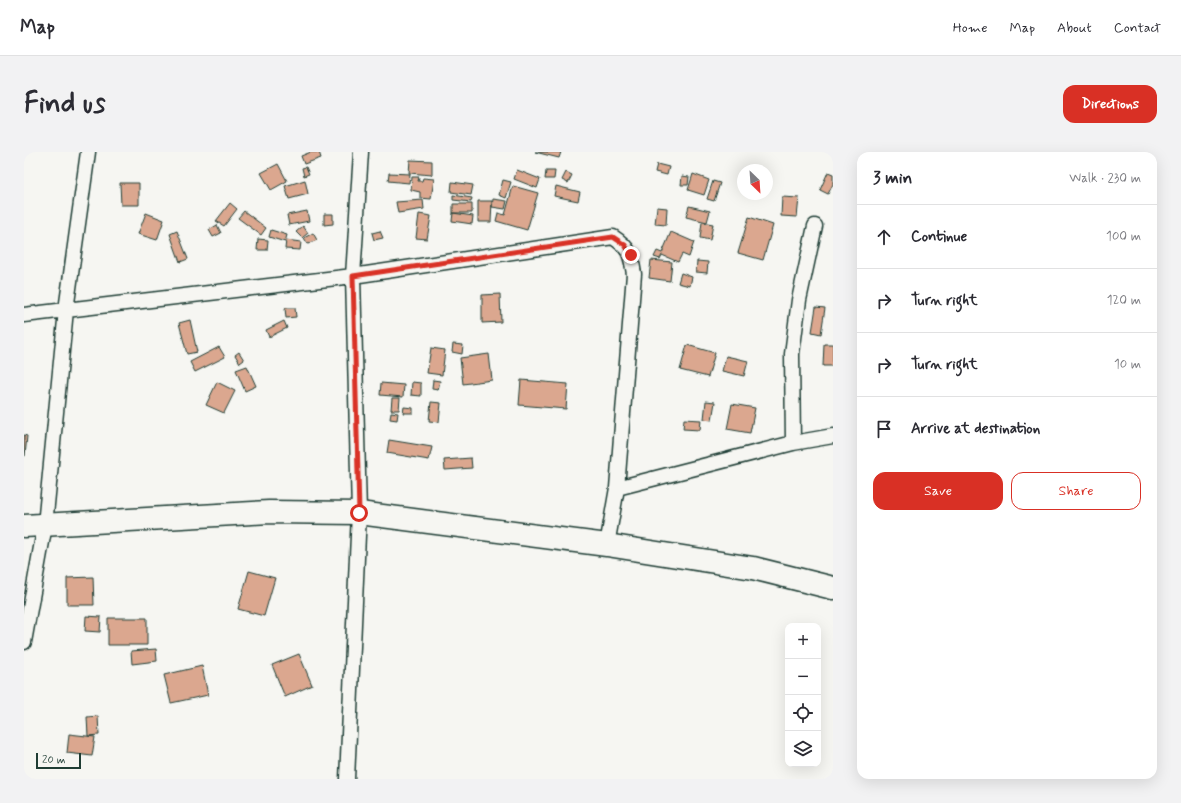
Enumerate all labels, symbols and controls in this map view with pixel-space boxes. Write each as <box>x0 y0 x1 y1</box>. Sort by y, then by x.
text: Map <box>20 15 55 40</box>
text: Home <box>953 19 987 37</box>
text: Map <box>1009 19 1035 37</box>
text: About <box>1057 19 1092 37</box>
text: Contact <box>1114 19 1161 37</box>
button: Directions <box>1063 85 1157 123</box>
text: Find us <box>24 86 105 123</box>
north arrow <box>737 164 773 200</box>
text: 3 min <box>873 167 912 189</box>
text: Walk · 230 m <box>1069 170 1141 187</box>
icon: ahead <box>873 226 895 248</box>
text: Continue <box>911 227 967 247</box>
text: 100 m <box>1106 228 1141 245</box>
route end <box>622 246 640 264</box>
icon: right <box>873 290 895 312</box>
text: Turn right <box>911 291 978 311</box>
text: 120 m <box>1107 292 1141 309</box>
icon: right <box>873 354 895 376</box>
text: Turn right <box>911 355 978 375</box>
text: 10 m <box>1114 356 1141 373</box>
icon: arrive <box>873 418 895 440</box>
text: Arrive at destination <box>911 419 1040 439</box>
button: Save <box>873 472 1003 510</box>
button: Share <box>1011 472 1141 510</box>
route start <box>350 504 368 522</box>
map controls <box>785 623 821 767</box>
button: + <box>785 623 821 659</box>
button: − <box>785 659 821 695</box>
button: locate <box>785 695 821 731</box>
button: layers <box>785 731 821 767</box>
scale bar <box>36 751 81 770</box>
text: 20 m <box>42 753 65 767</box>

